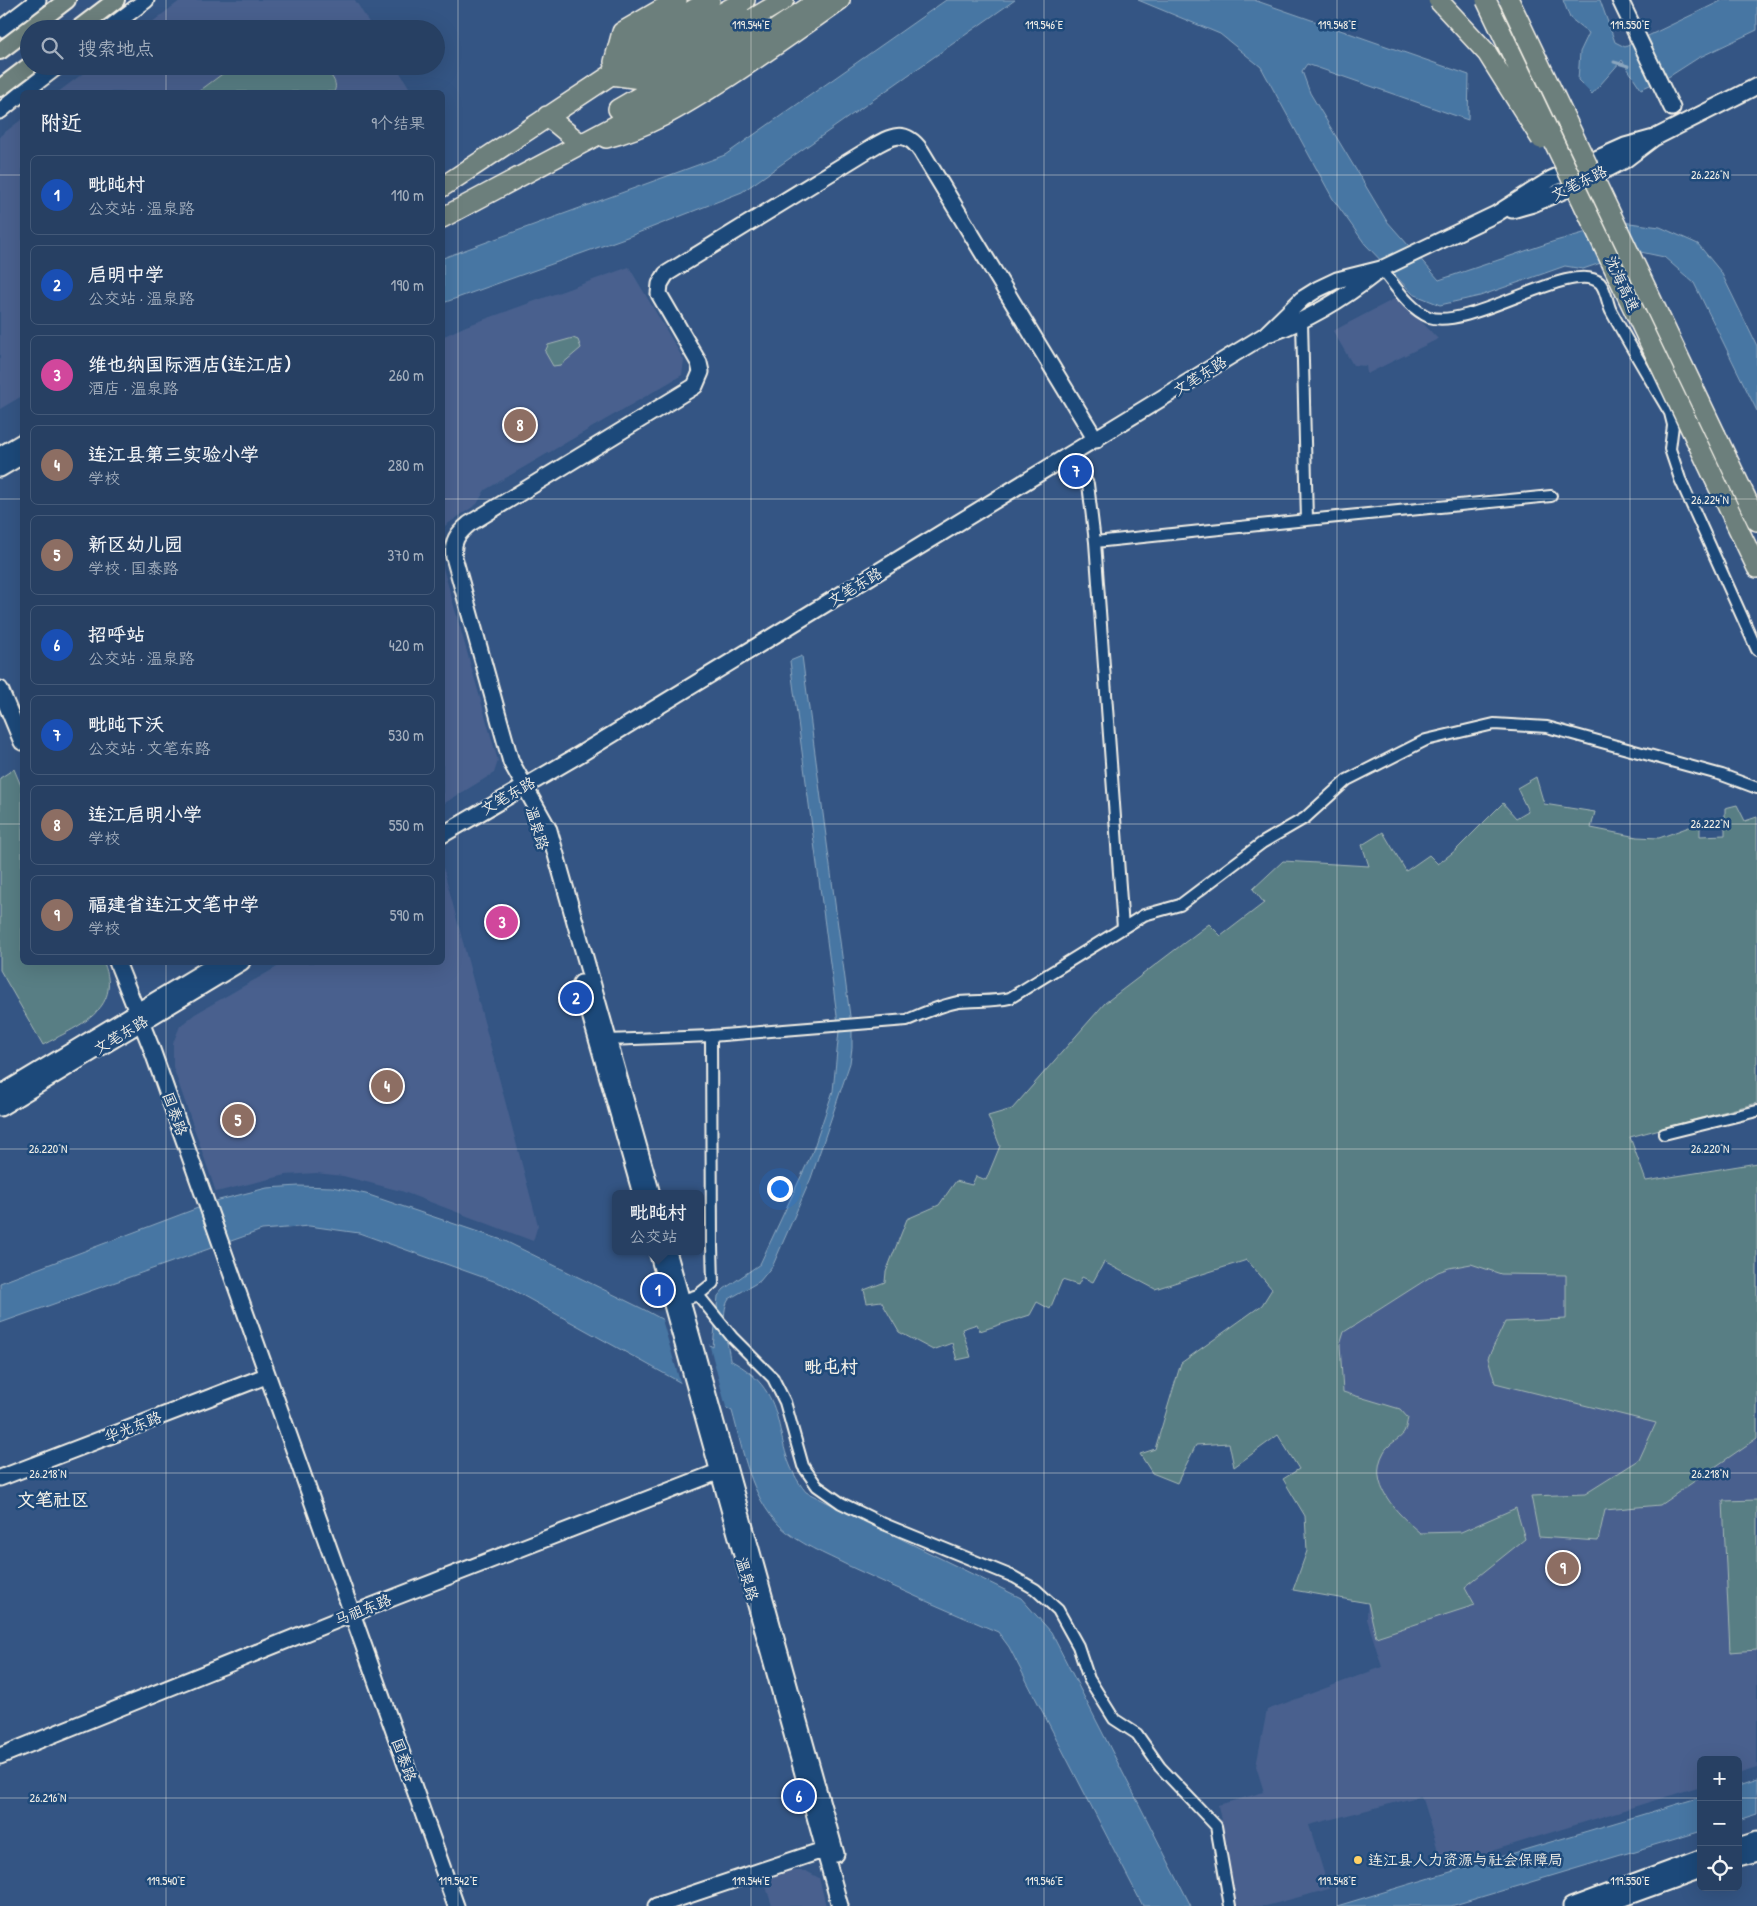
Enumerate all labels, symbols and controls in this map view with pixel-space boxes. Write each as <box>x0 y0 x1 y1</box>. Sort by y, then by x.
text: 119.544°E <box>732 16 771 33</box>
text: 119.546°E <box>1025 16 1064 33</box>
text: 119.548°E <box>1318 16 1357 33</box>
text: 119.550°E <box>1610 16 1650 33</box>
search box <box>20 20 445 75</box>
icon: search <box>38 34 66 62</box>
text: 搜索地点 <box>78 35 154 61</box>
text: 附近 <box>40 108 82 137</box>
text: 9个结果 <box>371 112 425 134</box>
street label: 文笔东路 <box>1547 160 1610 205</box>
text: 26.226°N <box>1691 166 1729 183</box>
text: 毗旽村 <box>88 171 145 197</box>
text: 1 <box>54 184 60 206</box>
text: 110 m <box>391 184 424 206</box>
text: 公交站 · 温泉路 <box>88 197 195 219</box>
street label: 沈海高速 <box>1600 252 1645 315</box>
text: 启明中学 <box>88 261 164 287</box>
text: 2 <box>53 274 61 296</box>
text: 190 m <box>391 274 424 296</box>
text: 公交站 · 温泉路 <box>88 287 195 309</box>
text: 维也纳国际酒店(连江店) <box>88 351 291 377</box>
street label: 文笔东路 <box>1169 351 1231 400</box>
text: 3 <box>53 364 61 386</box>
text: 260 m <box>388 364 424 386</box>
text: 酒店 · 温泉路 <box>88 377 179 399</box>
pin: 8 <box>504 406 536 444</box>
text: 连江县第三实验小学 <box>88 441 259 467</box>
pin: 7 <box>1060 452 1092 490</box>
text: 4 <box>54 454 60 476</box>
text: 280 m <box>388 454 424 476</box>
text: 学校 <box>88 467 120 489</box>
text: 26.224°N <box>1691 491 1729 508</box>
text: 新区幼儿园 <box>88 531 183 557</box>
text: 5 <box>54 544 60 566</box>
text: 370 m <box>387 544 424 566</box>
text: 学校 · 国泰路 <box>88 557 179 579</box>
street label: 文笔东路 <box>824 562 886 611</box>
text: 招呼站 <box>88 621 145 647</box>
text: 6 <box>54 634 60 656</box>
text: 420 m <box>389 634 424 656</box>
text: 公交站 · 温泉路 <box>88 647 195 669</box>
text: 毗旽下沃 <box>88 711 164 737</box>
text: 7 <box>53 724 61 746</box>
text: 530 m <box>388 724 424 746</box>
text: 公交站 · 文笔东路 <box>88 737 211 759</box>
street label: 文笔东路 <box>477 771 539 820</box>
text: 连江启明小学 <box>88 801 202 827</box>
street label: 温泉路 <box>521 803 554 852</box>
text: 8 <box>54 814 60 836</box>
text: 550 m <box>389 814 424 836</box>
text: 26.222°N <box>1691 815 1730 832</box>
text: 学校 <box>88 827 120 849</box>
text: 福建省连江文笔中学 <box>88 891 259 917</box>
pin: 3 <box>486 903 518 941</box>
text: 9 <box>54 904 60 926</box>
text: 590 m <box>390 904 424 926</box>
text: 学校 <box>88 917 120 939</box>
pin: 2 <box>560 979 592 1017</box>
street label: 文笔东路 <box>90 1010 152 1059</box>
pin: 4 <box>371 1067 403 1105</box>
street label: 国泰路 <box>158 1089 193 1139</box>
pin: 5 <box>222 1101 254 1139</box>
text: 26.220°N <box>29 1140 67 1157</box>
text: 26.220°N <box>1691 1140 1729 1157</box>
your location <box>767 1176 793 1202</box>
popup <box>612 1190 704 1255</box>
text: 毗旽村 <box>629 1199 687 1225</box>
text: 公交站 <box>629 1225 678 1247</box>
pin: 1 <box>642 1271 674 1309</box>
district label: 毗屯村 <box>804 1354 858 1379</box>
street label: 华光东路 <box>101 1406 165 1447</box>
text: 26.218°N <box>29 1465 67 1482</box>
text: 26.218°N <box>1691 1465 1729 1482</box>
district label: 文笔社区 <box>17 1487 89 1512</box>
pin: 9 <box>1547 1549 1579 1587</box>
street label: 温泉路 <box>731 1554 764 1603</box>
street label: 马祖东路 <box>331 1589 395 1631</box>
street label: 国泰路 <box>387 1735 422 1785</box>
map controls <box>1697 1756 1742 1891</box>
button: + <box>1697 1756 1742 1801</box>
pin: 6 <box>783 1777 815 1815</box>
text: 26.216°N <box>30 1789 66 1806</box>
button: − <box>1697 1801 1742 1846</box>
button: locate <box>1697 1846 1742 1891</box>
place label: 连江县人力资源与社会保障局 <box>1368 1849 1563 1870</box>
marker: 连江县人力资源与社会保障局 <box>1352 1854 1364 1866</box>
text: 119.540°E <box>147 1872 186 1889</box>
text: 119.542°E <box>439 1872 478 1889</box>
text: 119.544°E <box>732 1872 771 1889</box>
text: 119.546°E <box>1025 1872 1064 1889</box>
text: 119.548°E <box>1318 1872 1357 1889</box>
text: 119.550°E <box>1610 1872 1650 1889</box>

